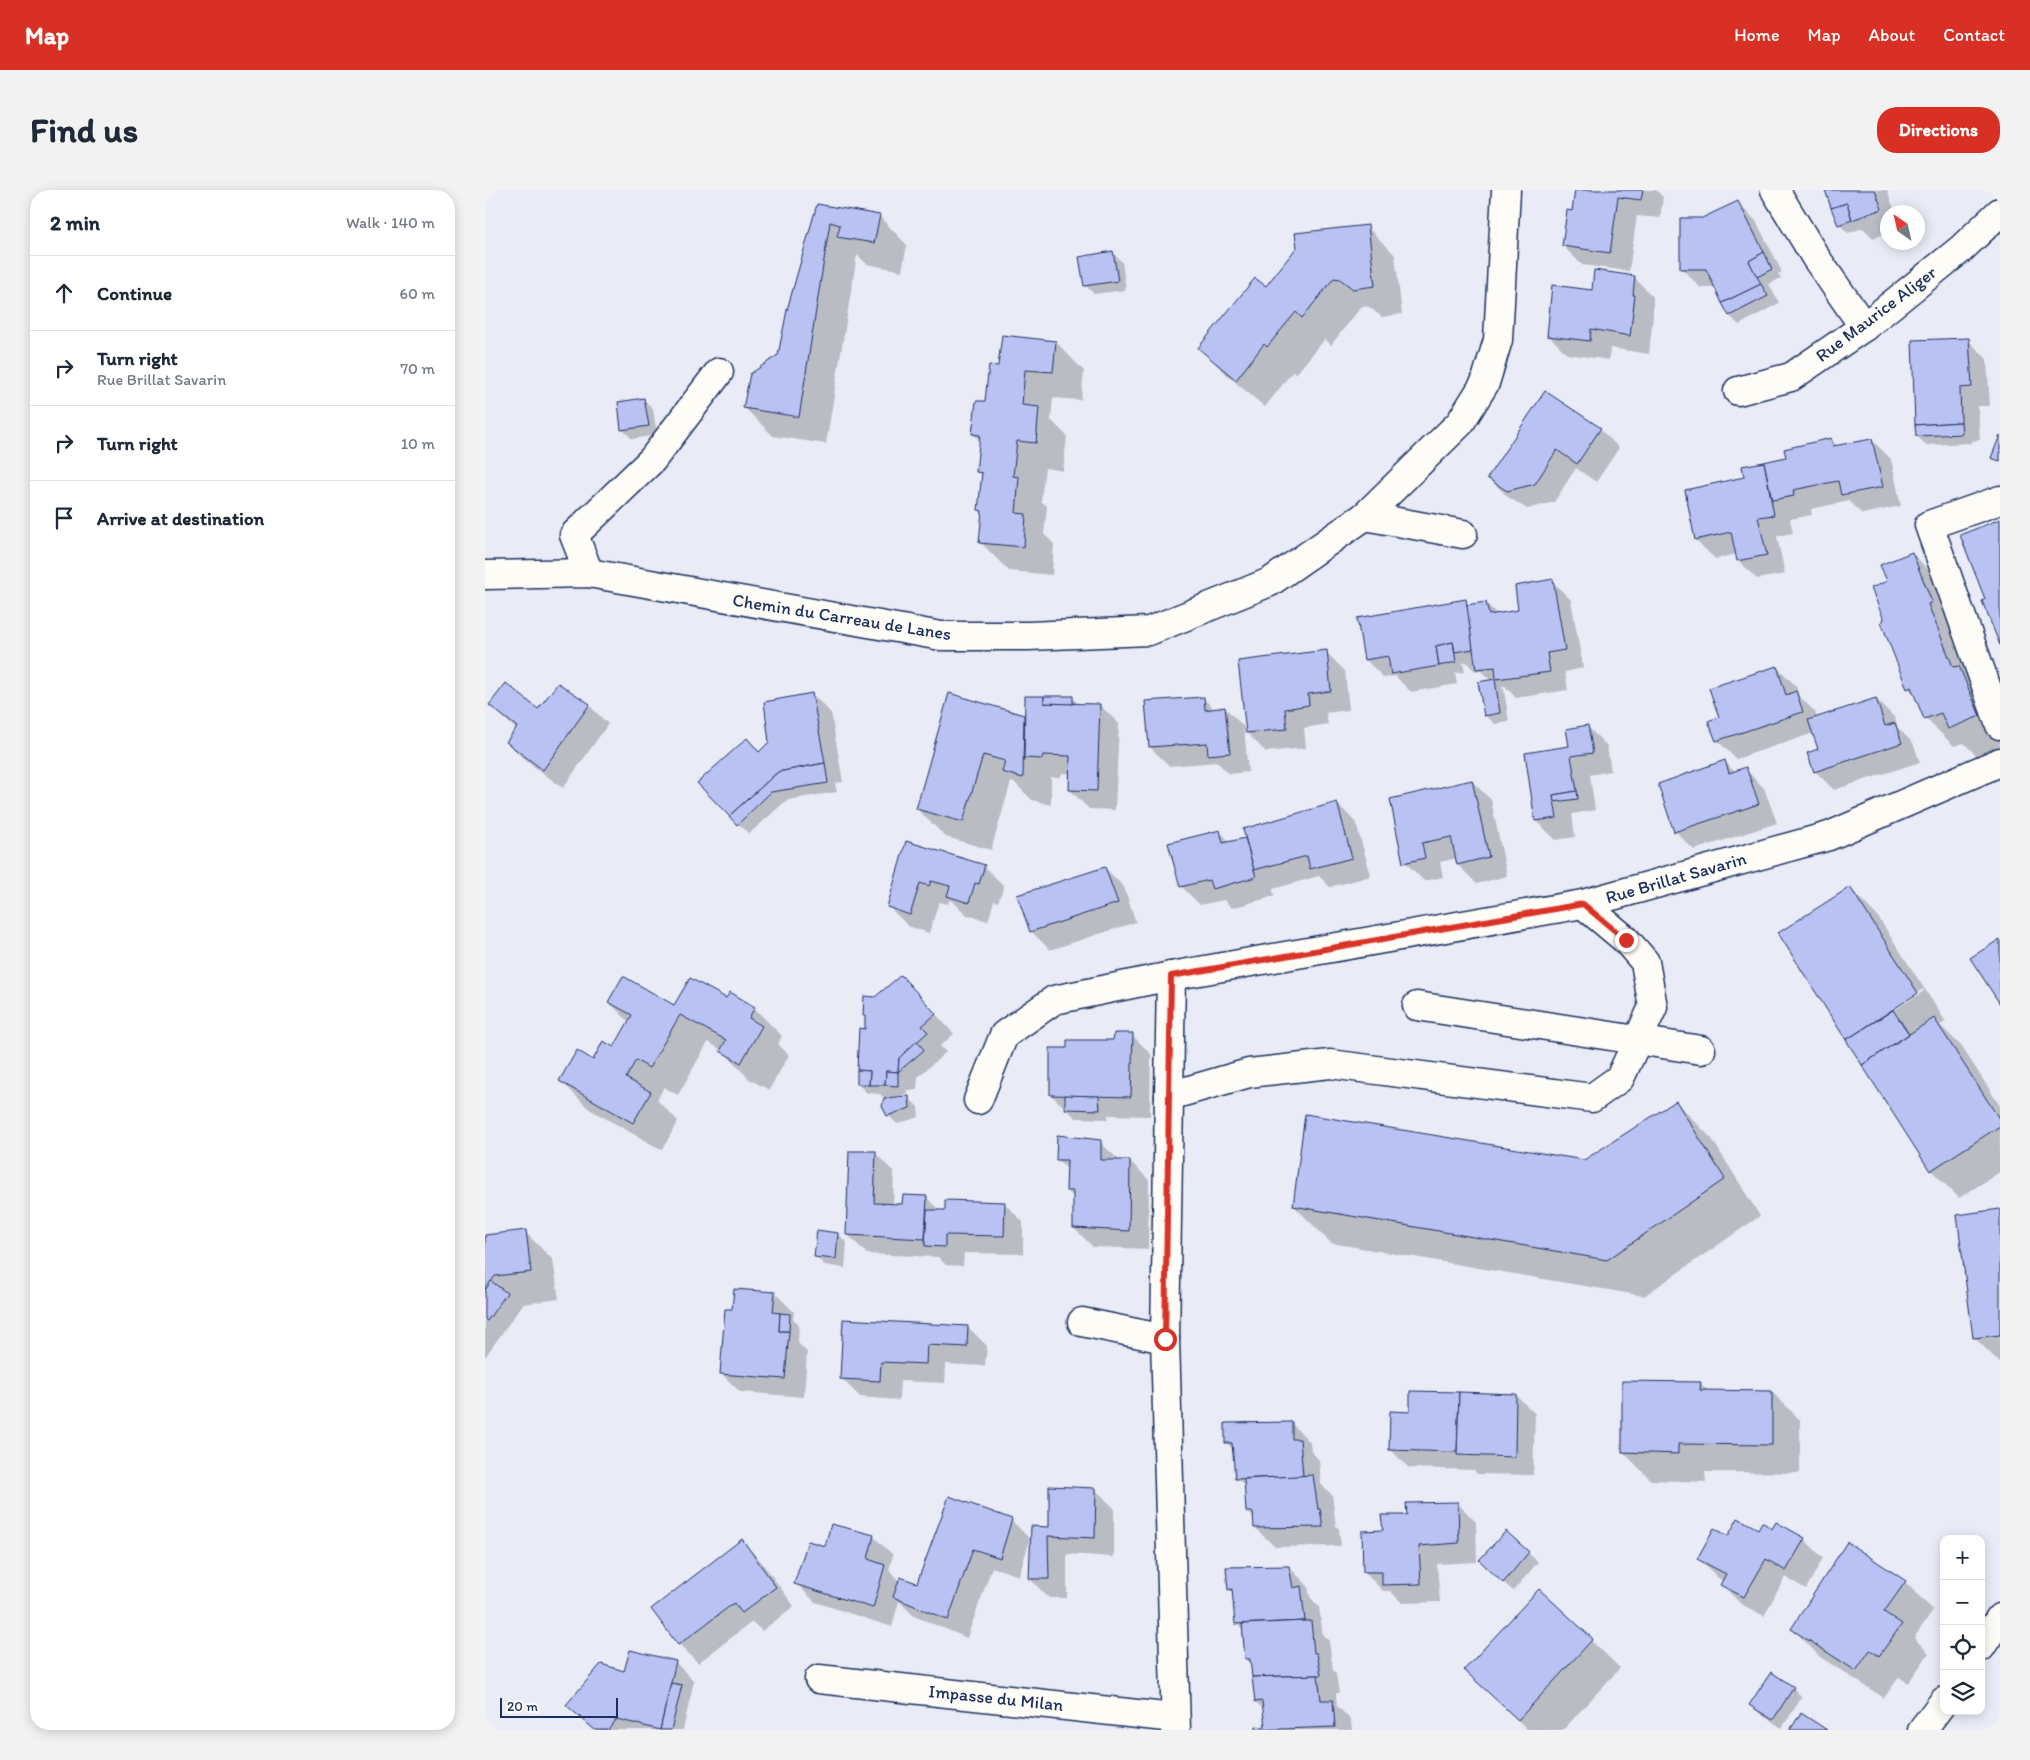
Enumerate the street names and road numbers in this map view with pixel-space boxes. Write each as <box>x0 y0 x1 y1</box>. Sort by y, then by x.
street label: Rue Maurice Aliger <box>1811 261 1941 367</box>
street label: Chemin du Carreau de Lanes <box>731 589 953 645</box>
street label: Rue Brillat Savarin <box>1603 847 1749 909</box>
street label: Impasse du Milan <box>928 1680 1064 1716</box>

